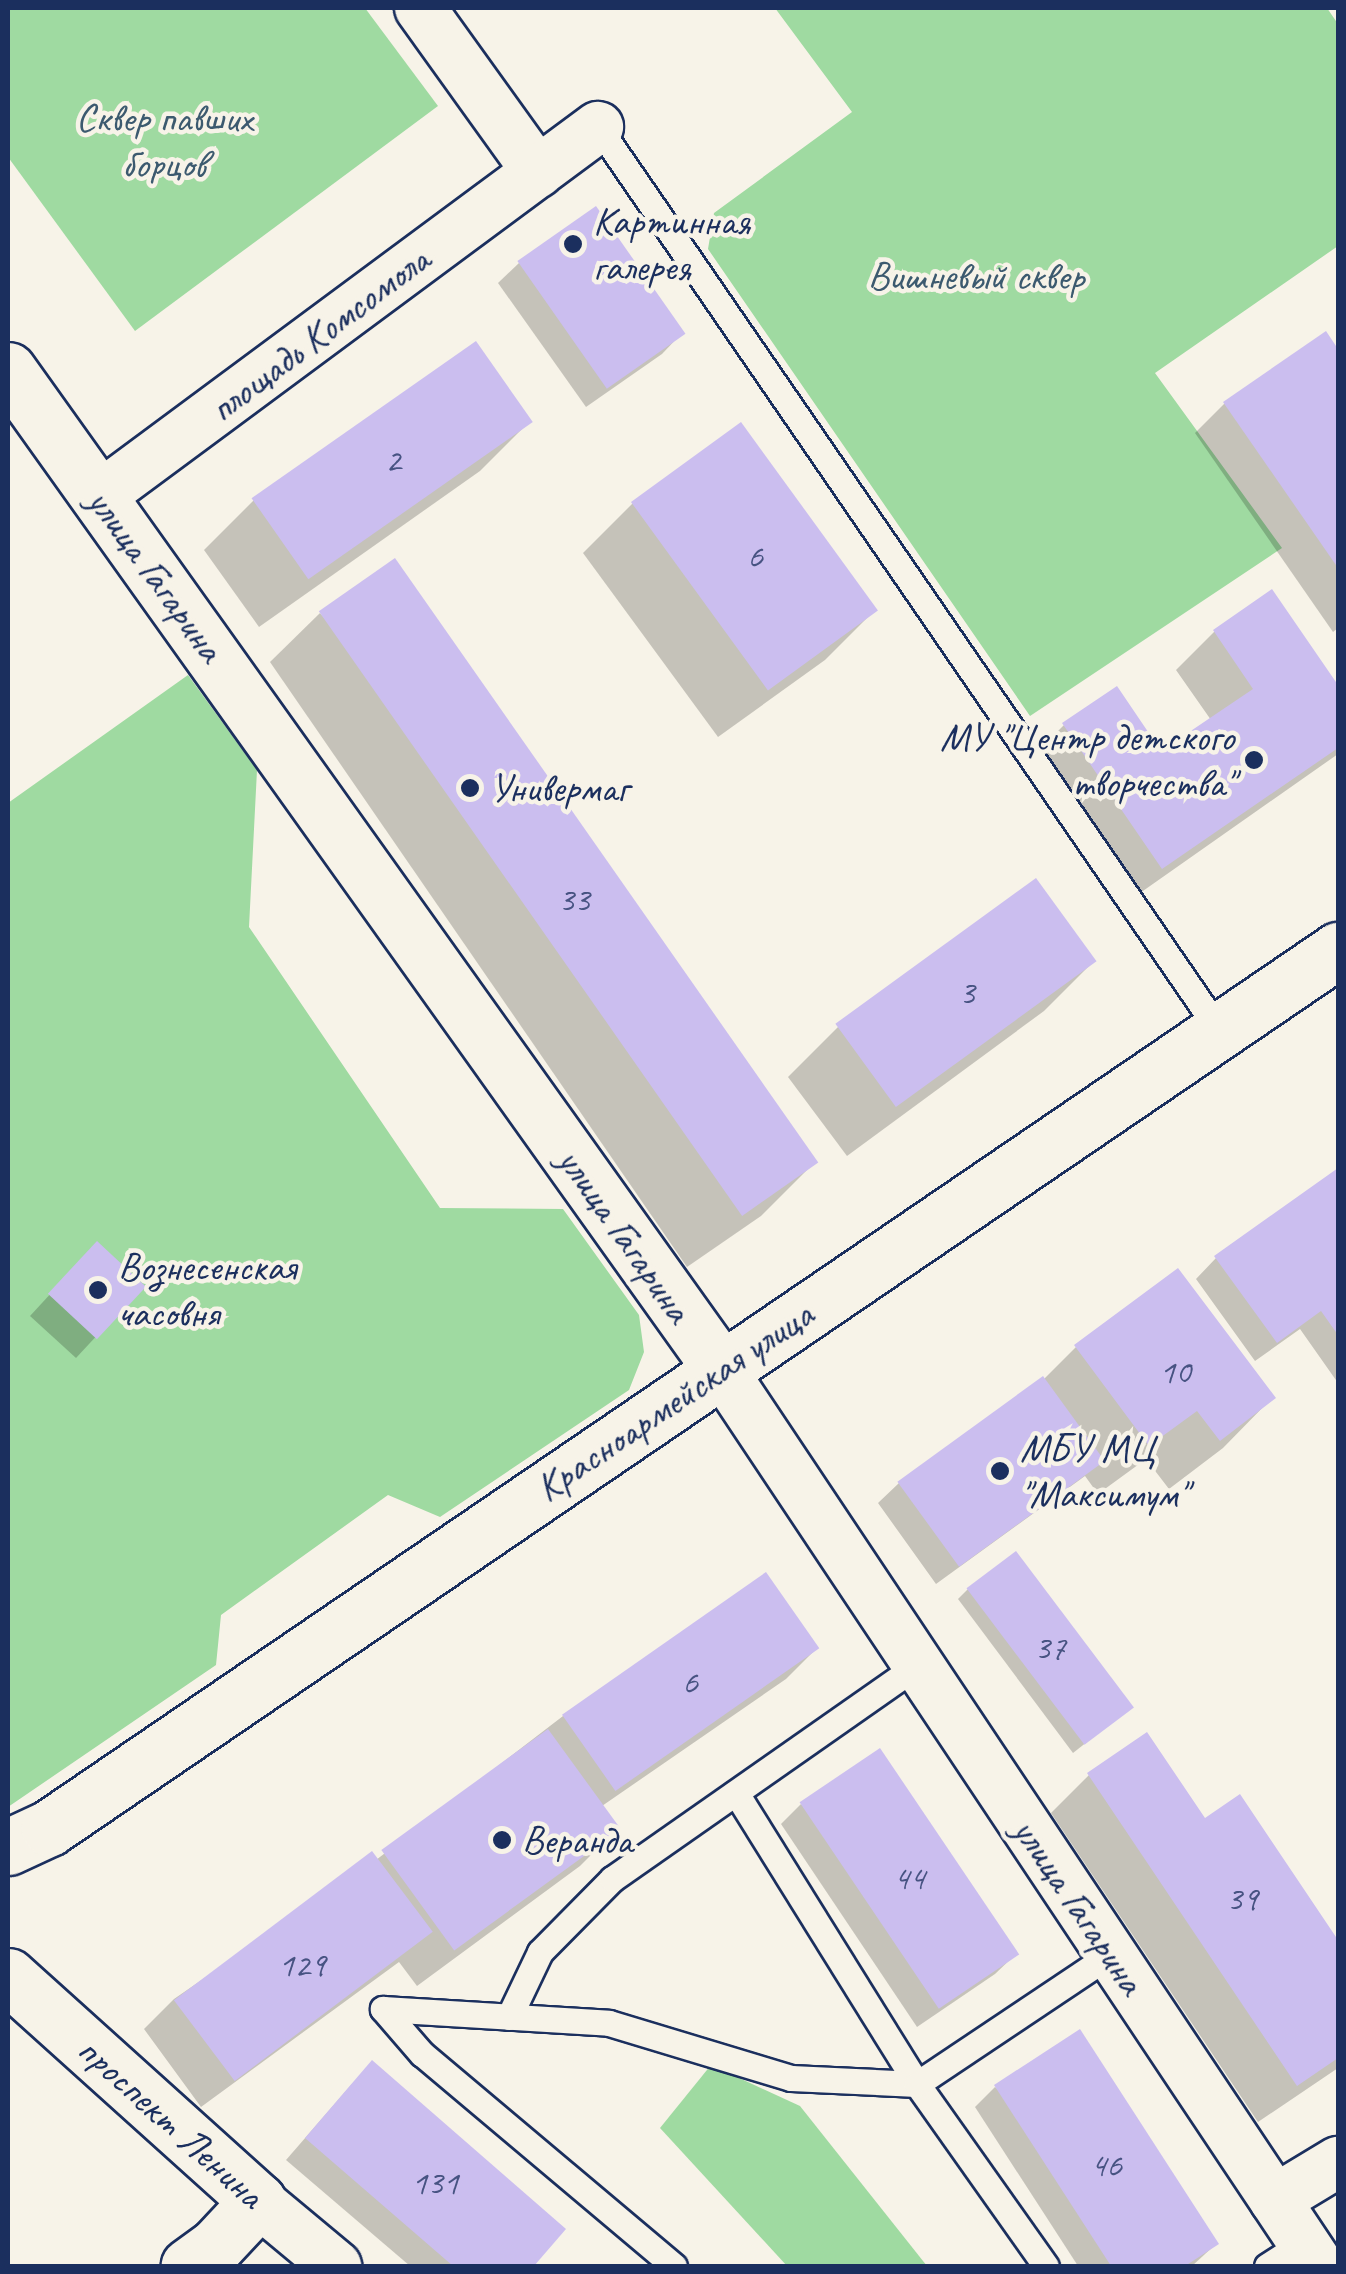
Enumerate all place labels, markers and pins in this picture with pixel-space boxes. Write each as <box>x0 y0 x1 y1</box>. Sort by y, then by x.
place label: Картинная галерея <box>593 197 750 291</box>
marker: Картинная галерея <box>562 233 584 255</box>
place label: МУ "Центр детского творчества" <box>940 713 1234 807</box>
marker: МУ "Центр детского творчества" <box>1243 749 1265 771</box>
place label: Универмаг <box>490 764 628 812</box>
marker: Универмаг <box>459 777 481 799</box>
place label: Вознесенская часовня <box>118 1243 296 1337</box>
marker: Вознесенская часовня <box>87 1279 109 1301</box>
place label: МБУ МЦ "Максимум" <box>1020 1424 1187 1518</box>
marker: МБУ МЦ "Максимум" <box>989 1460 1011 1482</box>
place label: Веранда <box>522 1816 632 1864</box>
marker: Веранда <box>491 1829 513 1851</box>

